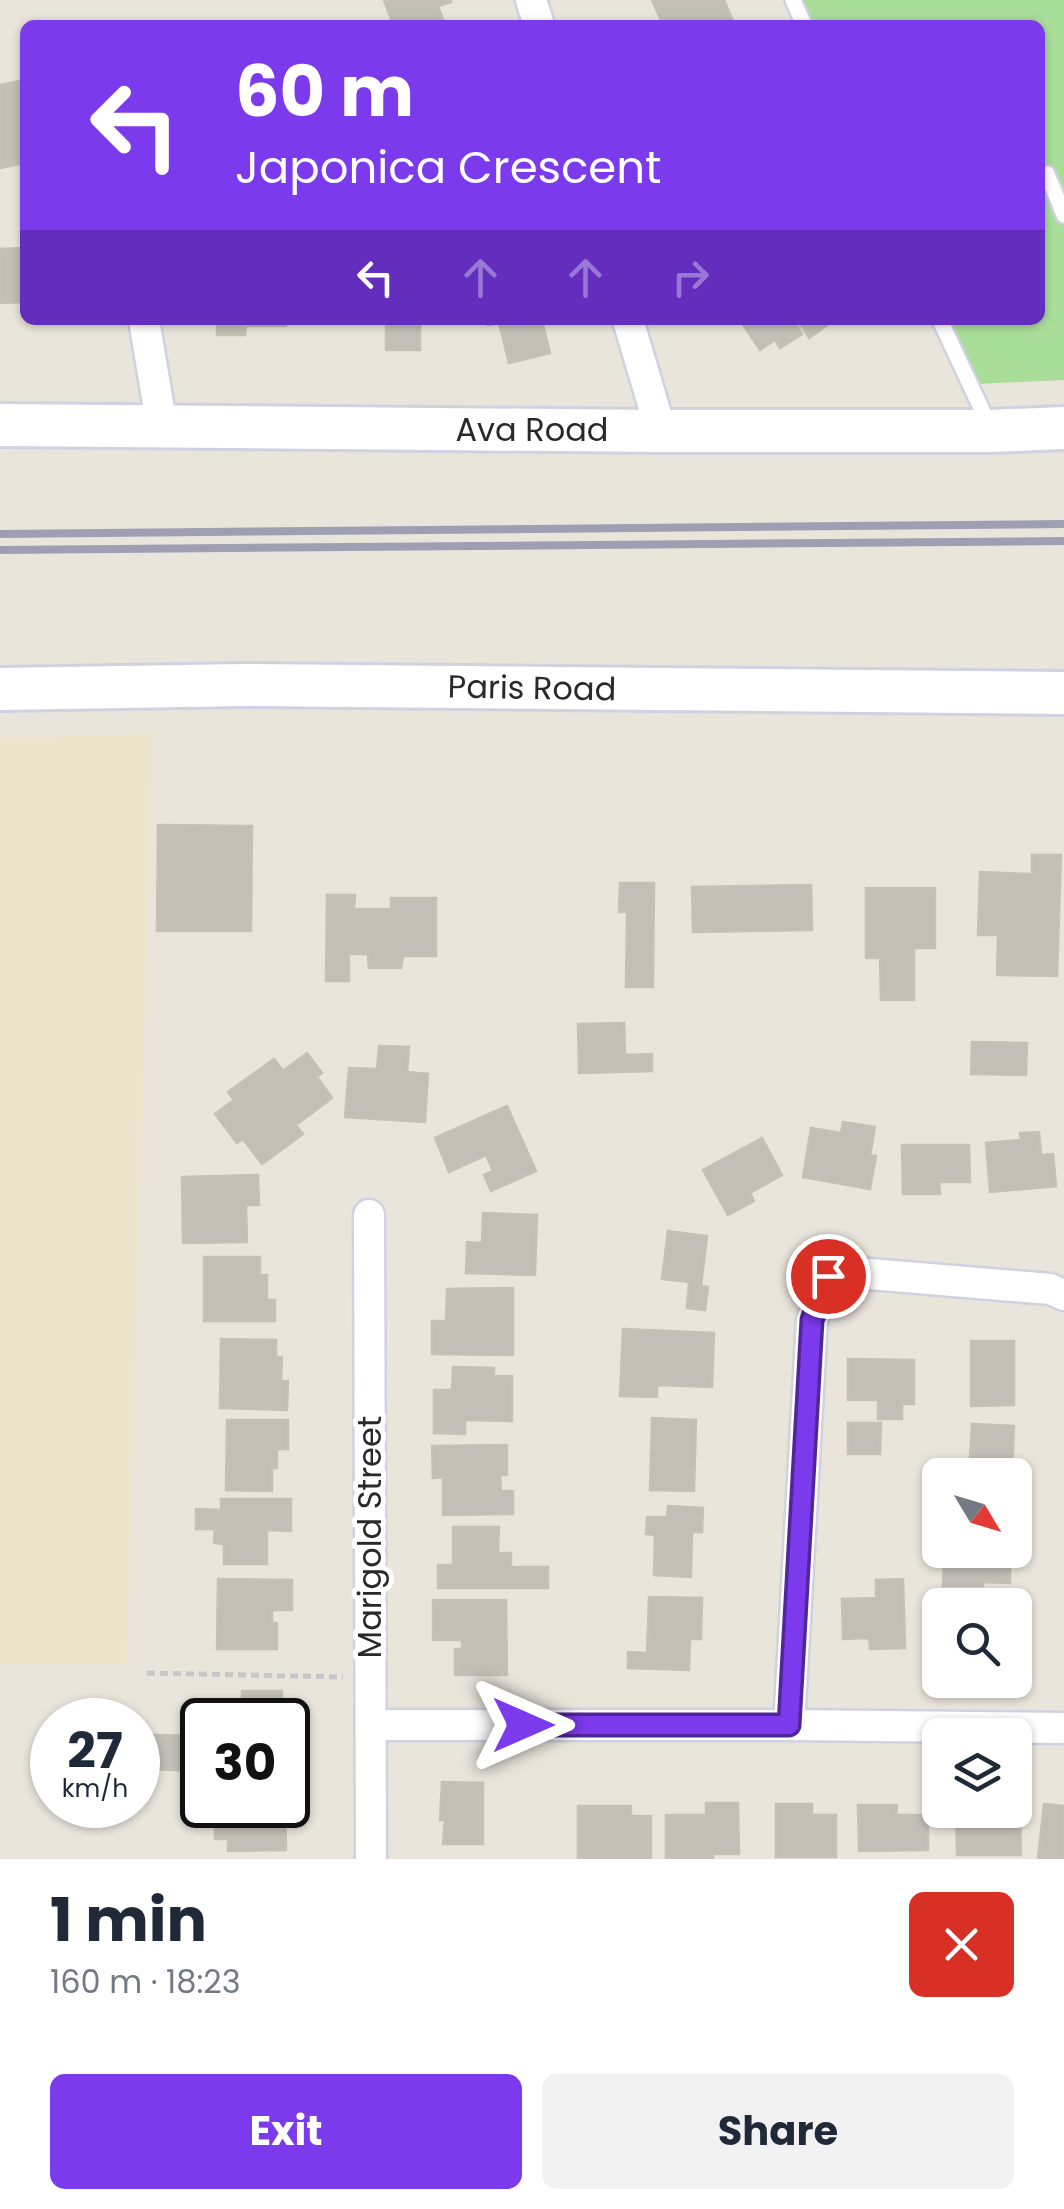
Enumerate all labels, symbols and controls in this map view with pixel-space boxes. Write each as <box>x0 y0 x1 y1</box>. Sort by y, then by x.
text: 60 m <box>235 42 414 141</box>
icon: left <box>70 60 200 190</box>
text: Japonica Crescent <box>235 136 661 199</box>
icon: left <box>348 250 403 305</box>
icon: ahead <box>453 250 508 305</box>
icon: ahead <box>558 250 613 305</box>
icon: right <box>663 250 718 305</box>
street label: Ava Road <box>456 407 608 452</box>
street label: Paris Road <box>447 664 617 711</box>
pin <box>786 1234 871 1319</box>
icon: arrive <box>801 1249 856 1304</box>
street label: Marigold Street <box>347 1416 392 1658</box>
north arrow <box>922 1458 1032 1568</box>
map controls <box>922 1458 1032 1828</box>
button: search <box>922 1588 1032 1698</box>
position arrow <box>471 1673 575 1777</box>
speed limit sign: 30 <box>180 1698 310 1828</box>
text: 27 <box>67 1715 123 1786</box>
button: layers <box>922 1718 1032 1828</box>
text: km/h <box>62 1771 128 1806</box>
text: 1 min <box>50 1878 207 1962</box>
button: close <box>909 1892 1014 1997</box>
text: 160 m · 18:23 <box>50 1959 241 2004</box>
button: Exit <box>50 2074 522 2189</box>
button: Share <box>542 2074 1014 2189</box>

